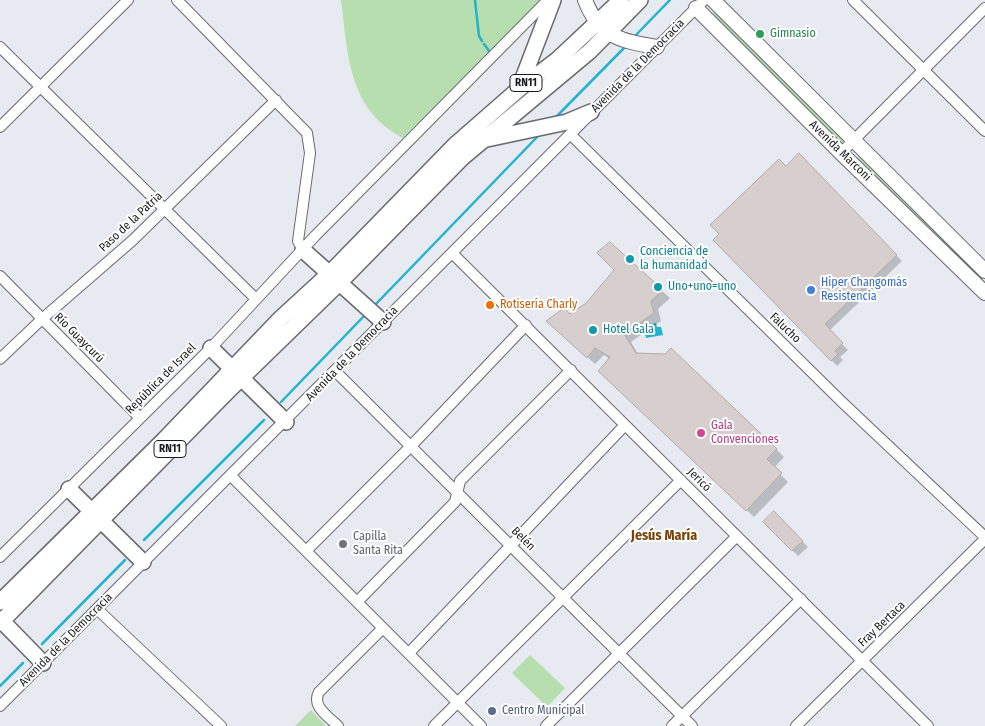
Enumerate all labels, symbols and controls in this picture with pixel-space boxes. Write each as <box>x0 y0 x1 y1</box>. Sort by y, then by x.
street label: Avenida de la Democracia <box>588 16 688 116</box>
place label: Gimnasio <box>770 27 816 41</box>
marker: Gimnasio <box>754 28 766 40</box>
road number: RN11 <box>510 75 542 92</box>
street label: Avenida Marconi <box>806 118 874 184</box>
street label: Paso de la Patria <box>96 189 166 255</box>
place label: Conciencia de la humanidad <box>640 245 708 273</box>
marker: Conciencia de la humanidad <box>624 253 636 265</box>
place label: Hiper Changomás Resistencia <box>821 276 907 304</box>
place label: Uno+uno=uno <box>668 280 736 294</box>
marker: Uno+uno=uno <box>652 281 664 293</box>
marker: Hiper Changomás Resistencia <box>805 284 817 296</box>
place label: Rotisería Charly <box>500 298 577 312</box>
marker: Rotisería Charly <box>484 299 496 311</box>
street label: Avenida de la Democracia <box>303 304 401 404</box>
street label: Río Guaycurú <box>51 310 107 366</box>
street label: Falucho <box>767 310 803 346</box>
place label: Hotel Gala <box>603 323 654 337</box>
marker: Hotel Gala <box>587 324 599 336</box>
street label: República de Israel <box>123 341 199 417</box>
place label: Gala Convenciones <box>711 419 779 447</box>
marker: Gala Convenciones <box>695 427 707 439</box>
road number: RN11 <box>154 440 186 458</box>
street label: Jericó <box>684 465 714 495</box>
street label: Belén <box>508 524 538 554</box>
district label: Jesús María <box>631 528 697 544</box>
place label: Capilla Santa Rita <box>353 530 403 558</box>
marker: Capilla Santa Rita <box>337 538 349 550</box>
street label: Avenida de la Democracia <box>16 590 116 690</box>
street label: Fray Bertaca <box>855 598 909 650</box>
place label: Centro Municipal <box>502 704 585 718</box>
marker: Centro Municipal <box>486 705 498 717</box>

